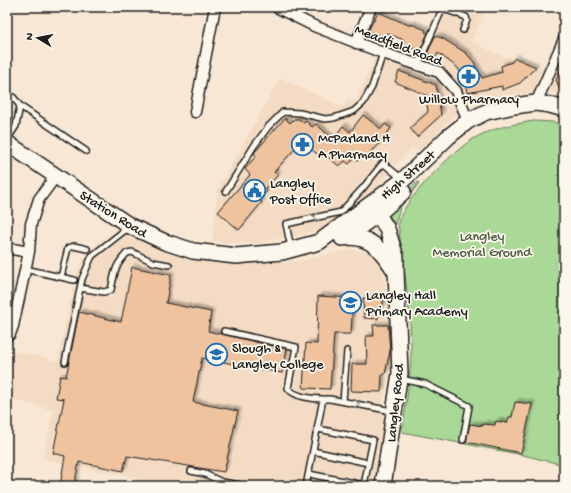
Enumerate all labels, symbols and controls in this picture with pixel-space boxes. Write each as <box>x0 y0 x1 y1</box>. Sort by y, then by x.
north arrow <box>18 18 58 58</box>
street label: Meadfield Road <box>352 22 446 72</box>
text: N <box>24 32 37 41</box>
pharmacy icon: Willow Pharmacy <box>456 63 482 89</box>
place label: Willow Pharmacy <box>419 92 519 109</box>
place label: McParland H A Pharmacy <box>318 131 391 164</box>
pharmacy icon: McParland H A Pharmacy <box>289 132 315 158</box>
street label: High Street <box>378 147 441 204</box>
place label: Langley Post Office <box>269 176 332 209</box>
public building icon: Langley Post Office <box>242 177 268 203</box>
street label: Station Road <box>76 188 151 244</box>
one-way arrow <box>313 212 319 221</box>
park label: Langley Memorial Ground <box>433 229 533 262</box>
place label: Langley Hall Primary Academy <box>365 288 468 321</box>
school or university icon: Langley Hall Primary Academy <box>337 289 363 315</box>
place label: Slough & Langley College <box>232 341 324 374</box>
school or university icon: Slough & Langley College <box>204 342 230 368</box>
street label: Langley Road <box>384 361 409 443</box>
one-way arrow <box>354 399 360 408</box>

